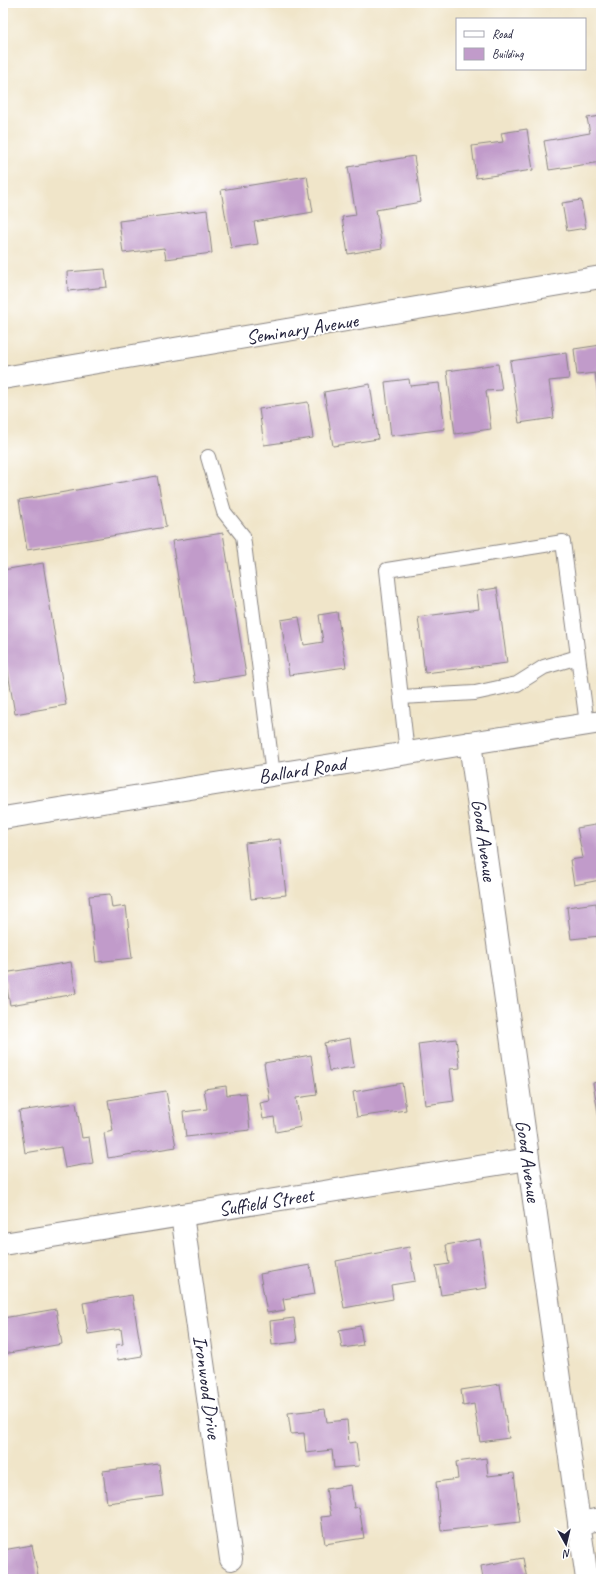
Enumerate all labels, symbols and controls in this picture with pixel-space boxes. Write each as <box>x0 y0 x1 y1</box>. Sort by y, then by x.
legend <box>456 18 586 70</box>
text: Road <box>492 26 514 42</box>
text: Building <box>492 46 524 62</box>
street label: Seminary Avenue <box>244 308 361 350</box>
street label: Ballard Road <box>257 750 351 789</box>
street label: Good Avenue <box>466 797 502 884</box>
street label: Good Avenue <box>510 1118 546 1205</box>
street label: Suffield Street <box>217 1182 317 1222</box>
street label: Ironwood Drive <box>187 1334 227 1442</box>
north arrow <box>546 1524 586 1564</box>
text: N <box>561 1546 572 1562</box>

